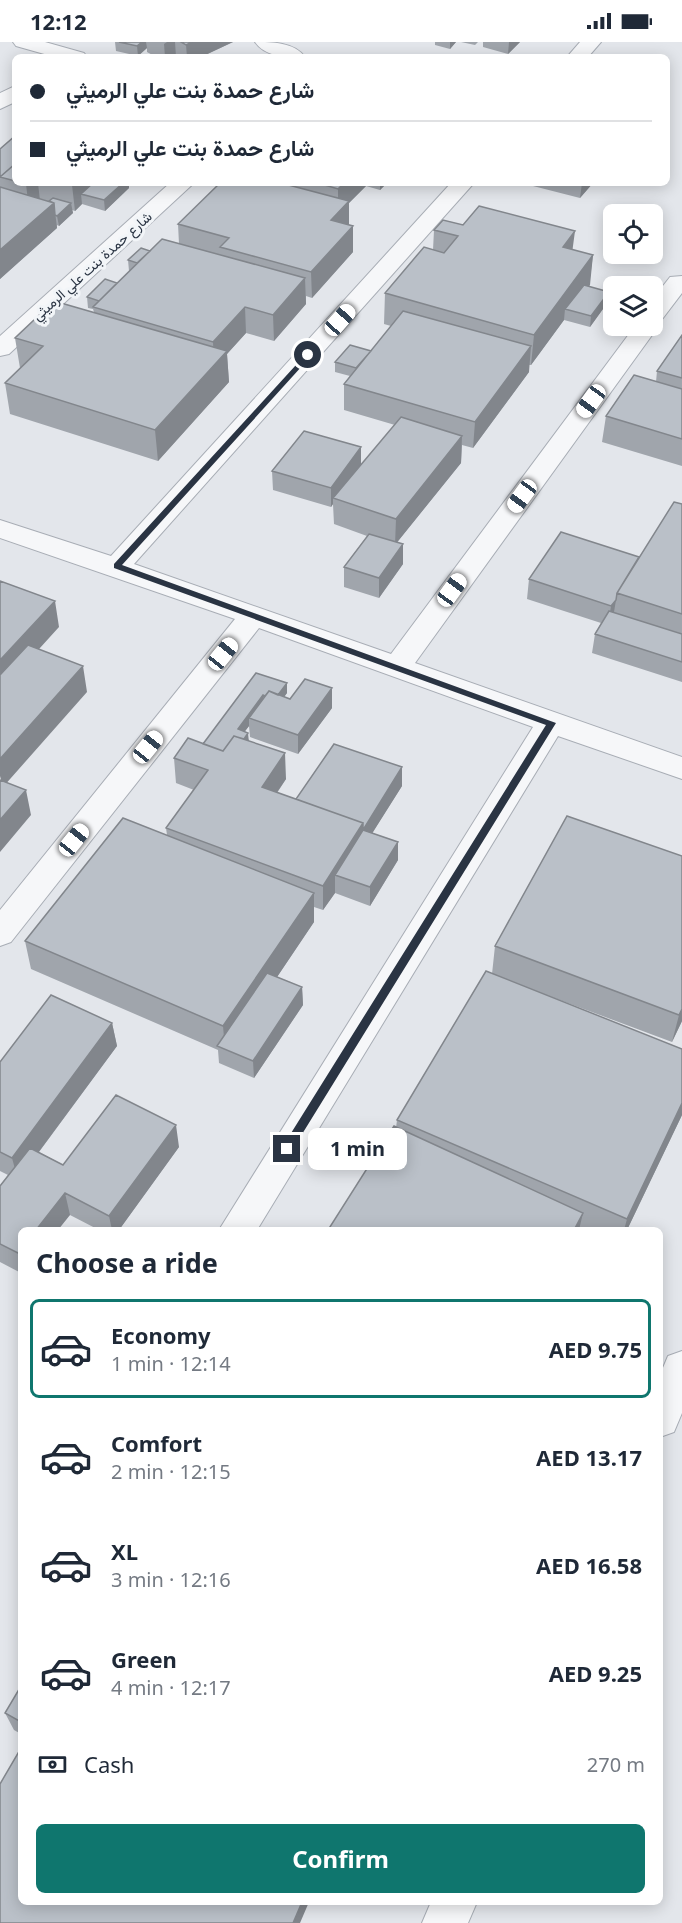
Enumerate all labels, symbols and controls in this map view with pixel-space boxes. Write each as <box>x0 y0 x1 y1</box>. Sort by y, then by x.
text: 12:12 <box>30 6 87 36</box>
text: شارع حمدة بنت علي الرميثي <box>66 74 314 104</box>
text: شارع حمدة بنت علي الرميثي <box>66 132 314 162</box>
map controls <box>603 204 663 336</box>
button: locate <box>603 204 663 264</box>
street label: شارع حمدة بنت علي الرميثي <box>28 207 158 327</box>
button: layers <box>603 276 663 336</box>
car <box>321 301 359 339</box>
route start <box>294 341 321 368</box>
car <box>573 381 609 421</box>
car <box>504 476 540 516</box>
car <box>434 570 470 610</box>
car <box>205 634 241 674</box>
car <box>130 727 166 767</box>
car <box>56 820 92 860</box>
callout: 1 min <box>308 1128 407 1170</box>
route end <box>273 1135 300 1162</box>
text: 1 min <box>330 1135 385 1162</box>
text: Choose a ride <box>36 1244 218 1281</box>
text: Economy <box>111 1320 210 1350</box>
icon: car <box>39 1322 93 1376</box>
text: AED 9.75 <box>549 1334 642 1364</box>
text: 1 min · 12:14 <box>111 1350 231 1377</box>
text: Comfort <box>111 1428 202 1458</box>
icon: car <box>39 1430 93 1484</box>
text: AED 13.17 <box>536 1442 642 1472</box>
text: 2 min · 12:15 <box>111 1458 231 1485</box>
text: XL <box>111 1536 138 1566</box>
icon: car <box>39 1538 93 1592</box>
text: AED 16.58 <box>536 1550 642 1580</box>
text: 3 min · 12:16 <box>111 1566 231 1593</box>
text: Green <box>111 1644 177 1674</box>
icon: car <box>39 1646 93 1700</box>
text: AED 9.25 <box>549 1658 642 1688</box>
text: 4 min · 12:17 <box>111 1674 231 1701</box>
icon: cash <box>36 1748 69 1781</box>
text: Cash <box>84 1749 134 1779</box>
text: 270 m <box>587 1751 645 1778</box>
button: Confirm <box>36 1824 645 1893</box>

